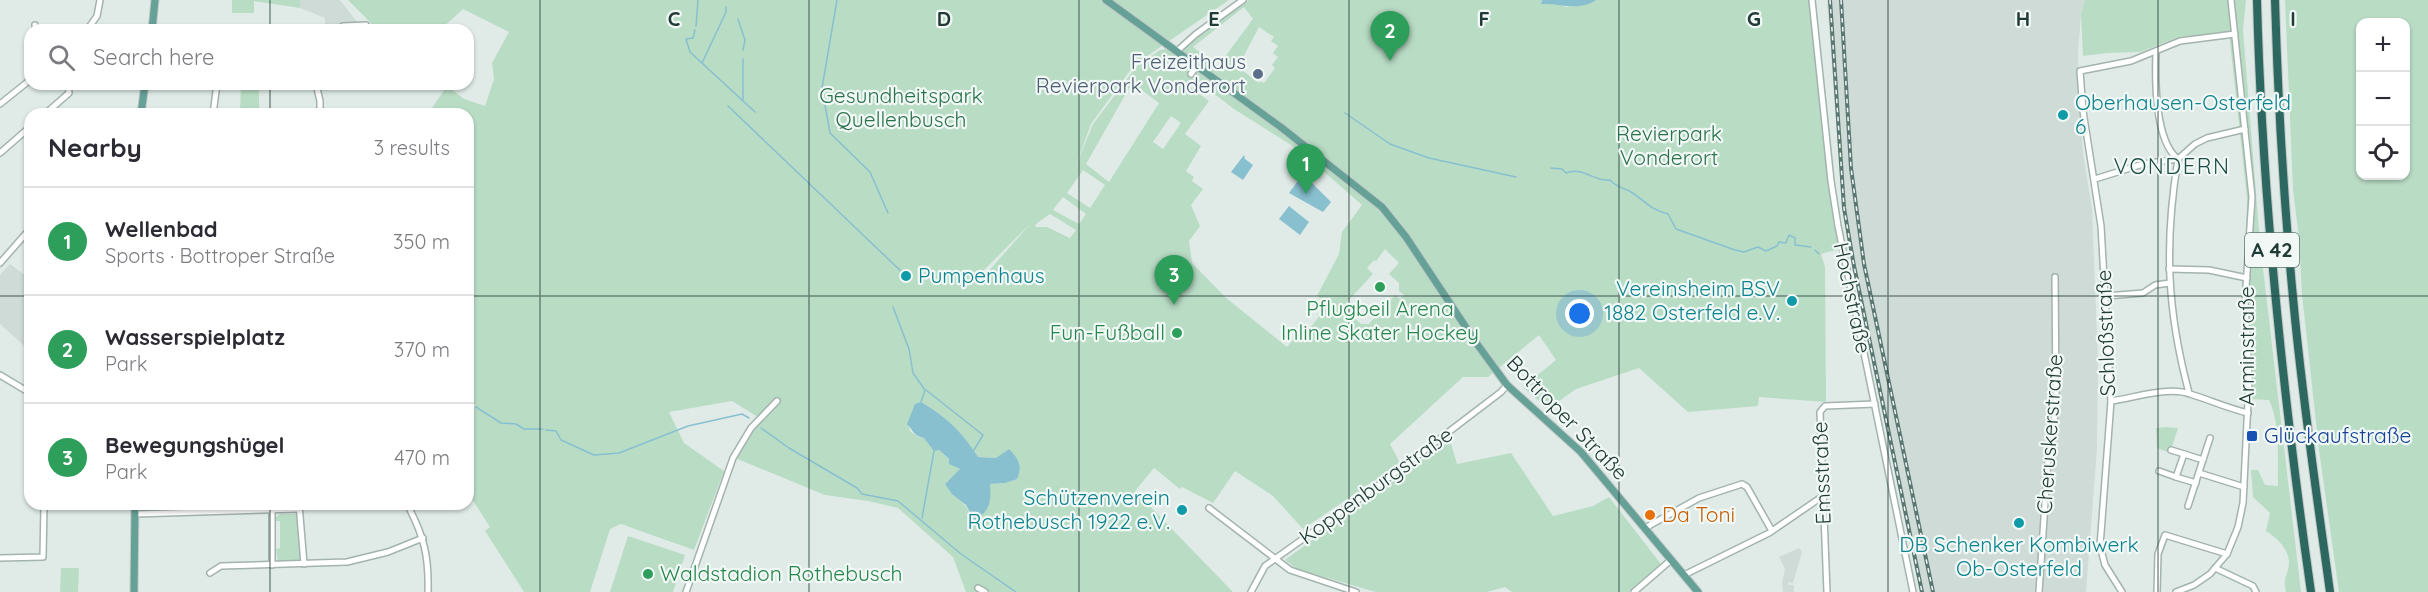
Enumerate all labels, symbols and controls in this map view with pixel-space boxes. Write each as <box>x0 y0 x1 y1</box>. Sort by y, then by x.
text: C <box>668 6 681 31</box>
text: D <box>937 6 951 31</box>
text: E <box>1208 6 1220 31</box>
text: F <box>1478 6 1490 31</box>
text: G <box>1747 6 1761 31</box>
text: H <box>2016 6 2030 31</box>
text: I <box>2290 6 2296 31</box>
pin: 2 <box>1370 11 1410 61</box>
map controls <box>2356 18 2410 180</box>
button: + <box>2356 18 2410 72</box>
search box <box>24 24 474 90</box>
icon: search <box>45 41 78 74</box>
text: Search here <box>93 43 214 71</box>
place label: Freizeithaus Revierpark Vonderort <box>1036 48 1246 98</box>
marker: Freizeithaus Revierpark Vonderort <box>1251 67 1265 81</box>
button: − <box>2356 72 2410 126</box>
park label: Gesundheitspark Quellenbusch <box>819 82 983 132</box>
place label: Oberhausen-Osterfeld 6 <box>2075 89 2291 139</box>
marker: Oberhausen-Osterfeld 6 <box>2056 108 2070 122</box>
park label: Revierpark Vonderort <box>1616 120 1722 170</box>
button: locate <box>2356 126 2410 180</box>
text: Nearby <box>48 131 142 164</box>
text: 3 results <box>374 135 450 160</box>
pin: 1 <box>1286 144 1326 194</box>
district label: VONDERN <box>2114 152 2230 180</box>
text: Wellenbad <box>105 215 218 243</box>
text: 1 <box>64 229 71 254</box>
text: 350 m <box>393 229 450 254</box>
road number: A 42 <box>2245 233 2299 267</box>
street label: Hochstraße <box>1829 240 1877 356</box>
text: Sports · Bottroper Straße <box>105 243 335 268</box>
pin: 3 <box>1154 256 1194 305</box>
place label: Pumpenhaus <box>918 262 1044 288</box>
marker: Pumpenhaus <box>899 269 913 283</box>
street label: Schloßstraße <box>2090 269 2120 397</box>
place label: Vereinsheim BSV 1882 Osterfeld e.V. <box>1604 275 1780 325</box>
marker: Pflugbeil Arena Inline Skater Hockey <box>1373 280 1387 294</box>
street label: Arminstraße <box>2233 286 2259 406</box>
marker: Vereinsheim BSV 1882 Osterfeld e.V. <box>1785 294 1799 308</box>
place label: Pflugbeil Arena Inline Skater Hockey <box>1281 295 1479 345</box>
your location <box>1565 299 1594 328</box>
place label: Fun-Fußball <box>1050 319 1165 345</box>
text: Wasserspielplatz <box>105 323 285 351</box>
marker: Fun-Fußball <box>1170 326 1184 340</box>
text: 2 <box>62 337 73 362</box>
text: 370 m <box>394 337 450 362</box>
street label: Bottroper Straße <box>1502 350 1634 485</box>
text: Park <box>105 351 147 376</box>
street label: Cheruskerstraße <box>2030 353 2068 515</box>
street label: Koppenburgstraße <box>1294 421 1457 550</box>
street label: Emsstraße <box>1806 421 1836 525</box>
place label: Glückaufstraße <box>2264 422 2411 448</box>
marker: Glückaufstraße <box>2245 429 2259 443</box>
text: Bewegungshügel <box>105 431 285 459</box>
text: 3 <box>62 445 73 470</box>
text: 470 m <box>394 445 450 470</box>
text: Park <box>105 459 147 484</box>
place label: Schützenverein Rothebusch 1922 e.V. <box>967 484 1170 534</box>
place label: Da Toni <box>1662 501 1735 527</box>
marker: Schützenverein Rothebusch 1922 e.V. <box>1175 503 1189 517</box>
marker: Da Toni <box>1643 508 1657 522</box>
marker: DB Schenker Kombiwerk Ob-Osterfeld <box>2012 516 2026 530</box>
place label: DB Schenker Kombiwerk Ob-Osterfeld <box>1899 531 2139 581</box>
place label: Waldstadion Rothebusch <box>660 560 903 586</box>
marker: Waldstadion Rothebusch <box>641 567 655 581</box>

